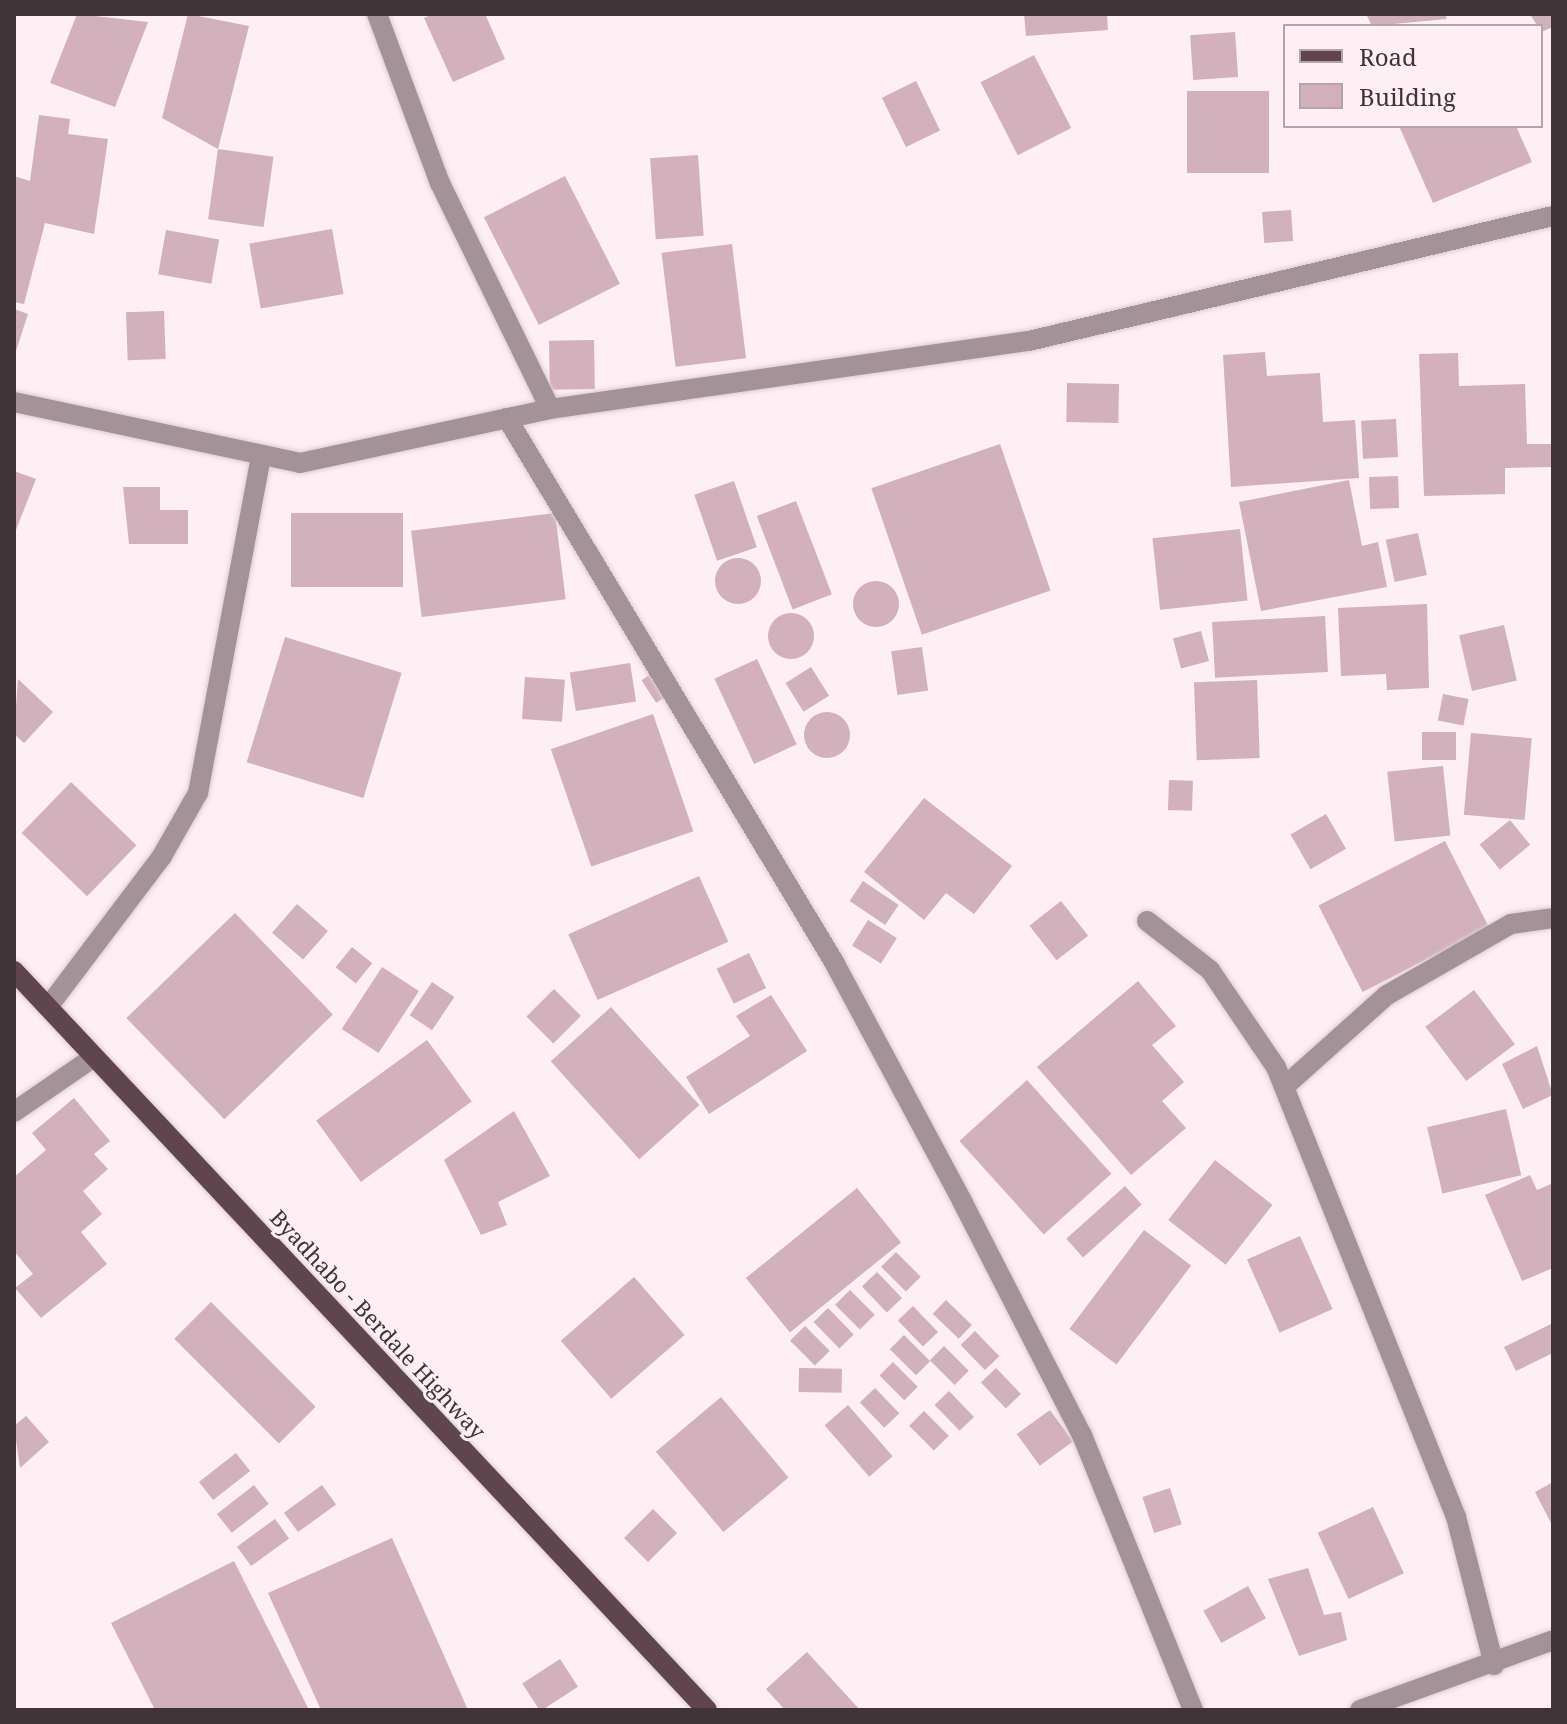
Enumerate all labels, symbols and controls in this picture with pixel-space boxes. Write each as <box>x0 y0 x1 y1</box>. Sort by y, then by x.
legend <box>1283 24 1543 128</box>
text: Road <box>1359 40 1417 73</box>
text: Building <box>1359 80 1456 113</box>
street label: Byadhabo - Berdale Highway <box>265 1204 491 1444</box>

